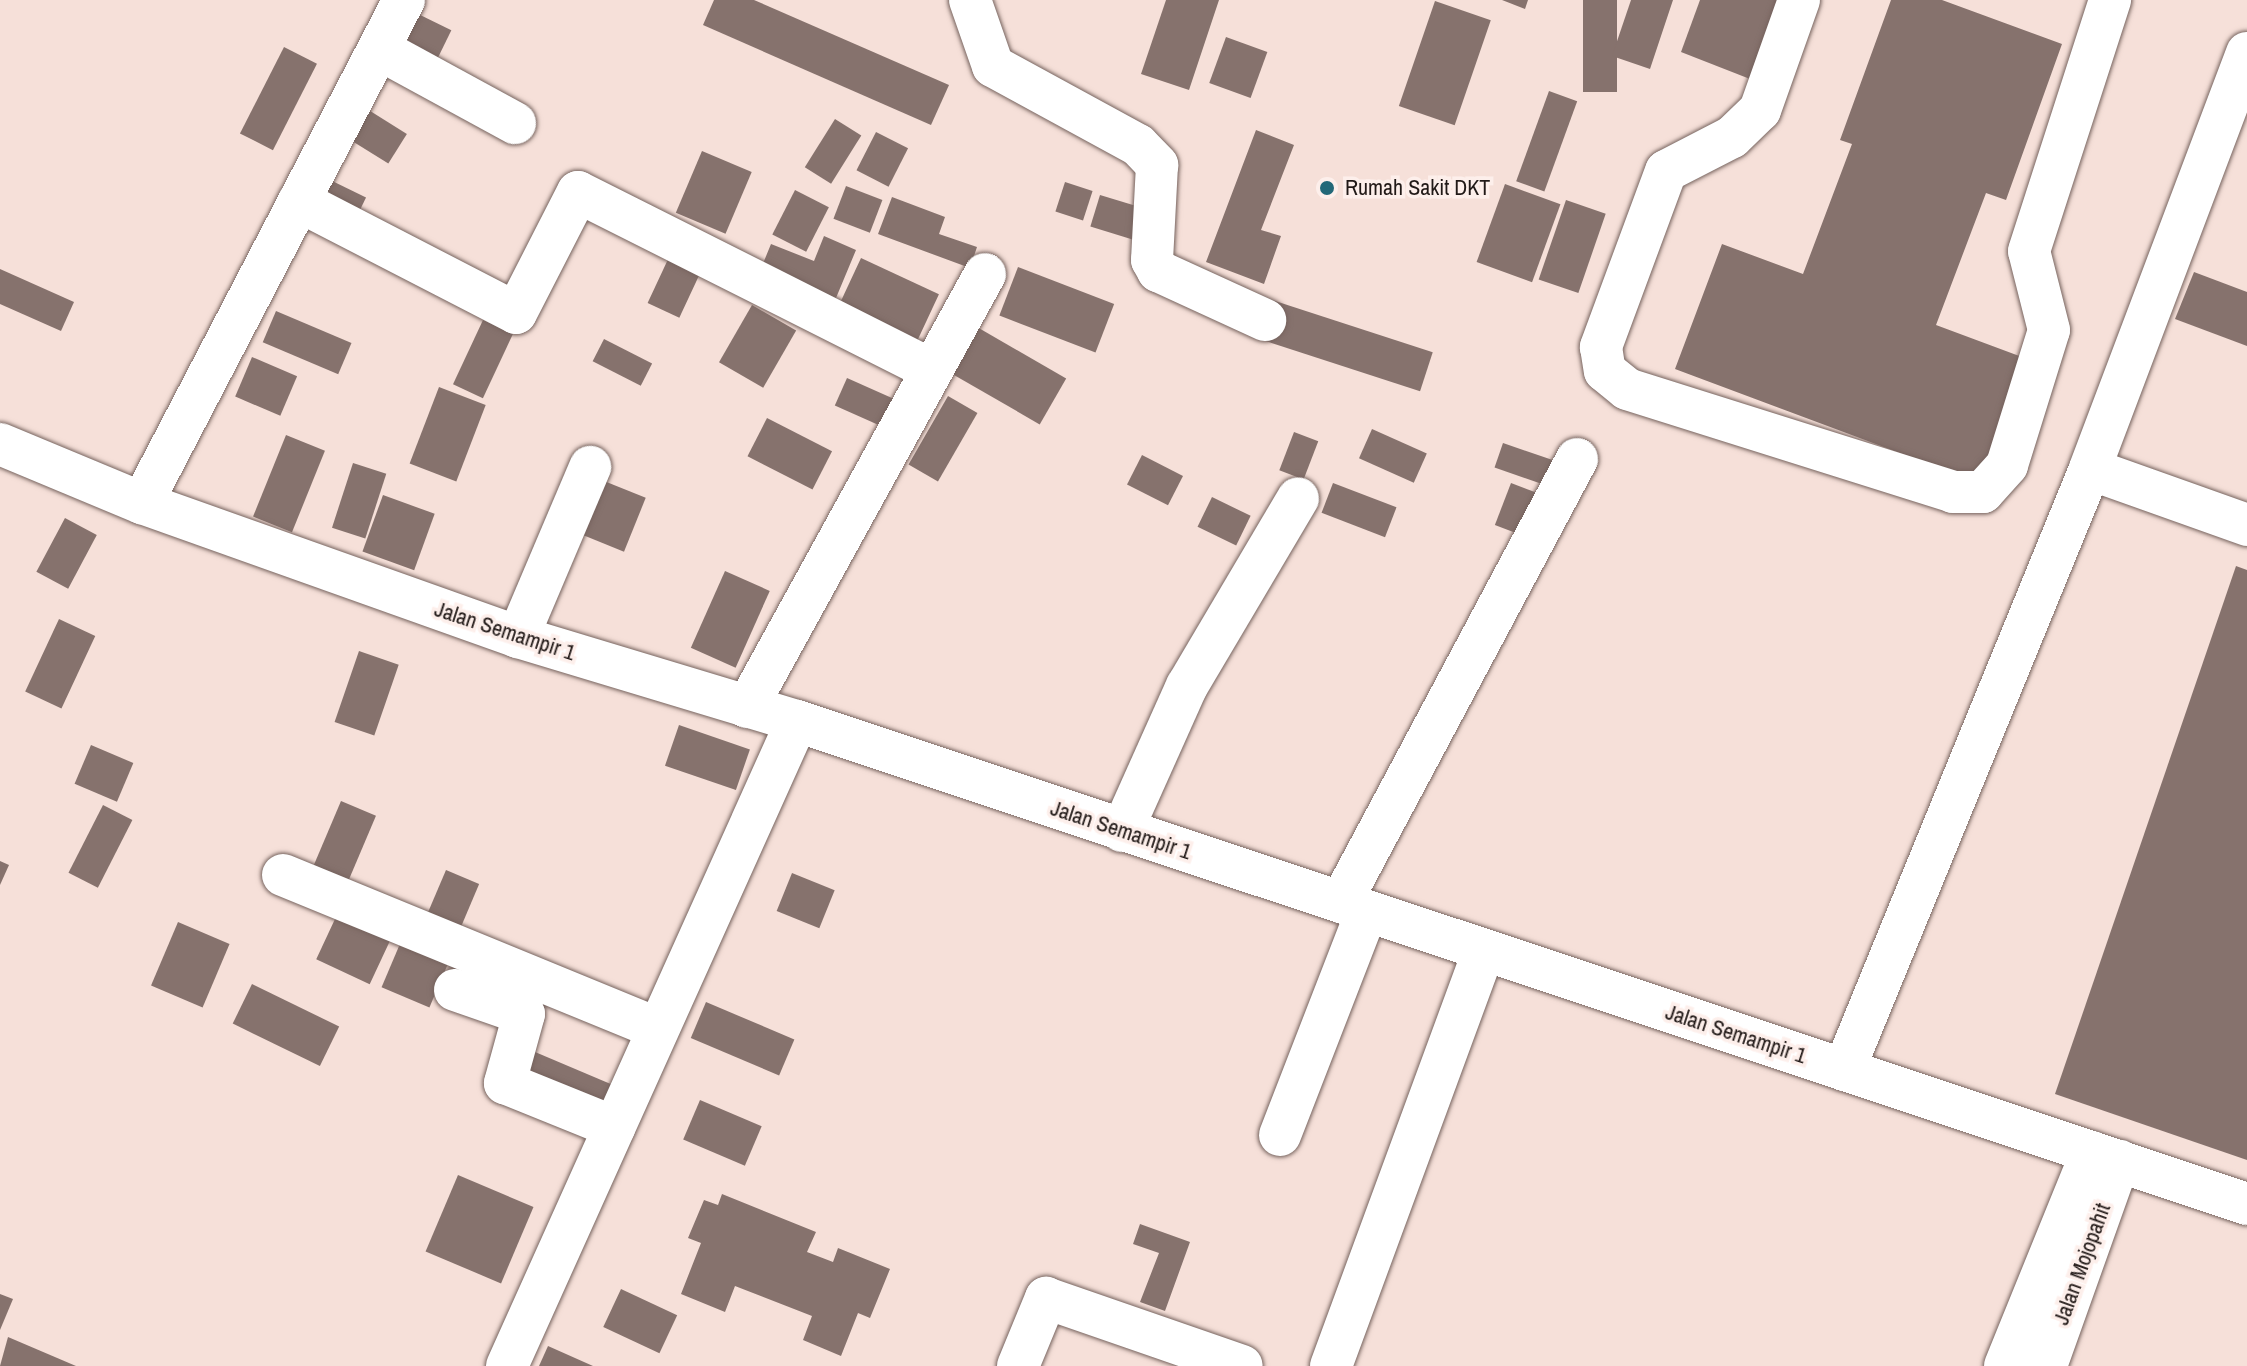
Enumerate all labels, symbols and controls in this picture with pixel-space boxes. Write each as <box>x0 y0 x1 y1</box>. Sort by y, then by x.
place label: Rumah Sakit DKT <box>1345 175 1490 201</box>
marker: Rumah Sakit DKT <box>1316 177 1338 199</box>
street label: Jalan Semampir 1 <box>431 596 579 666</box>
street label: Jalan Semampir 1 <box>1047 795 1195 865</box>
street label: Jalan Semampir 1 <box>1662 999 1810 1069</box>
street label: Jalan Mojopahit <box>2048 1200 2116 1328</box>

